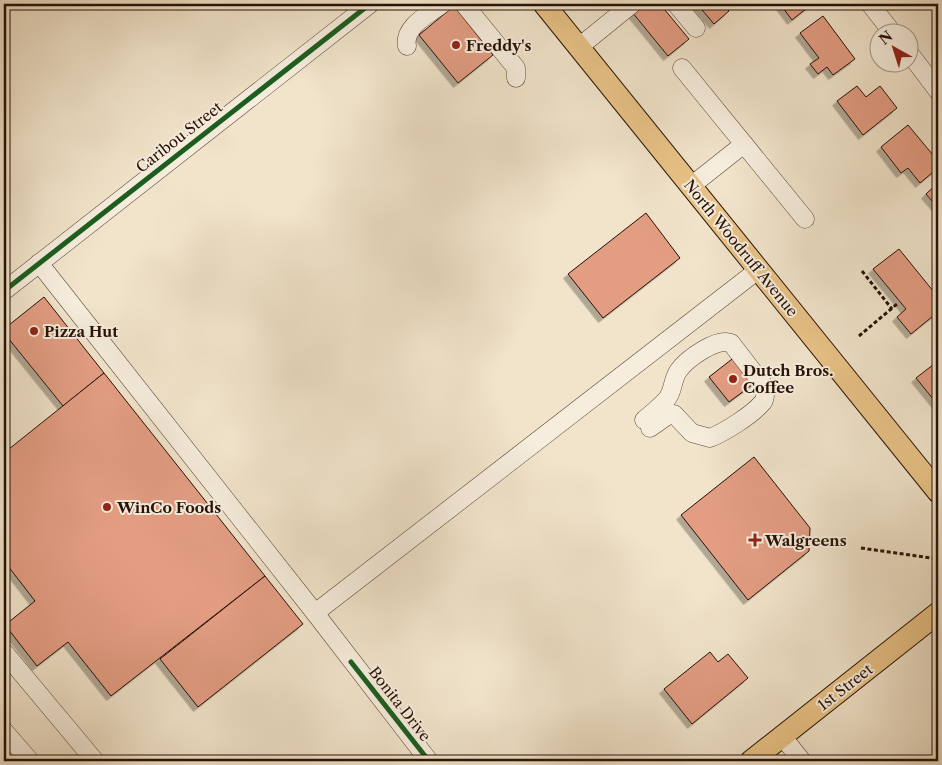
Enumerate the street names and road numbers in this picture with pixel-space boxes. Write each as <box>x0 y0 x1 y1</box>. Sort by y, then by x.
street label: Caribou Street <box>132 97 227 177</box>
street label: North Woodruff Avenue <box>680 176 802 320</box>
street label: 1st Street <box>814 659 877 714</box>
street label: Bonita Drive <box>365 663 435 745</box>

